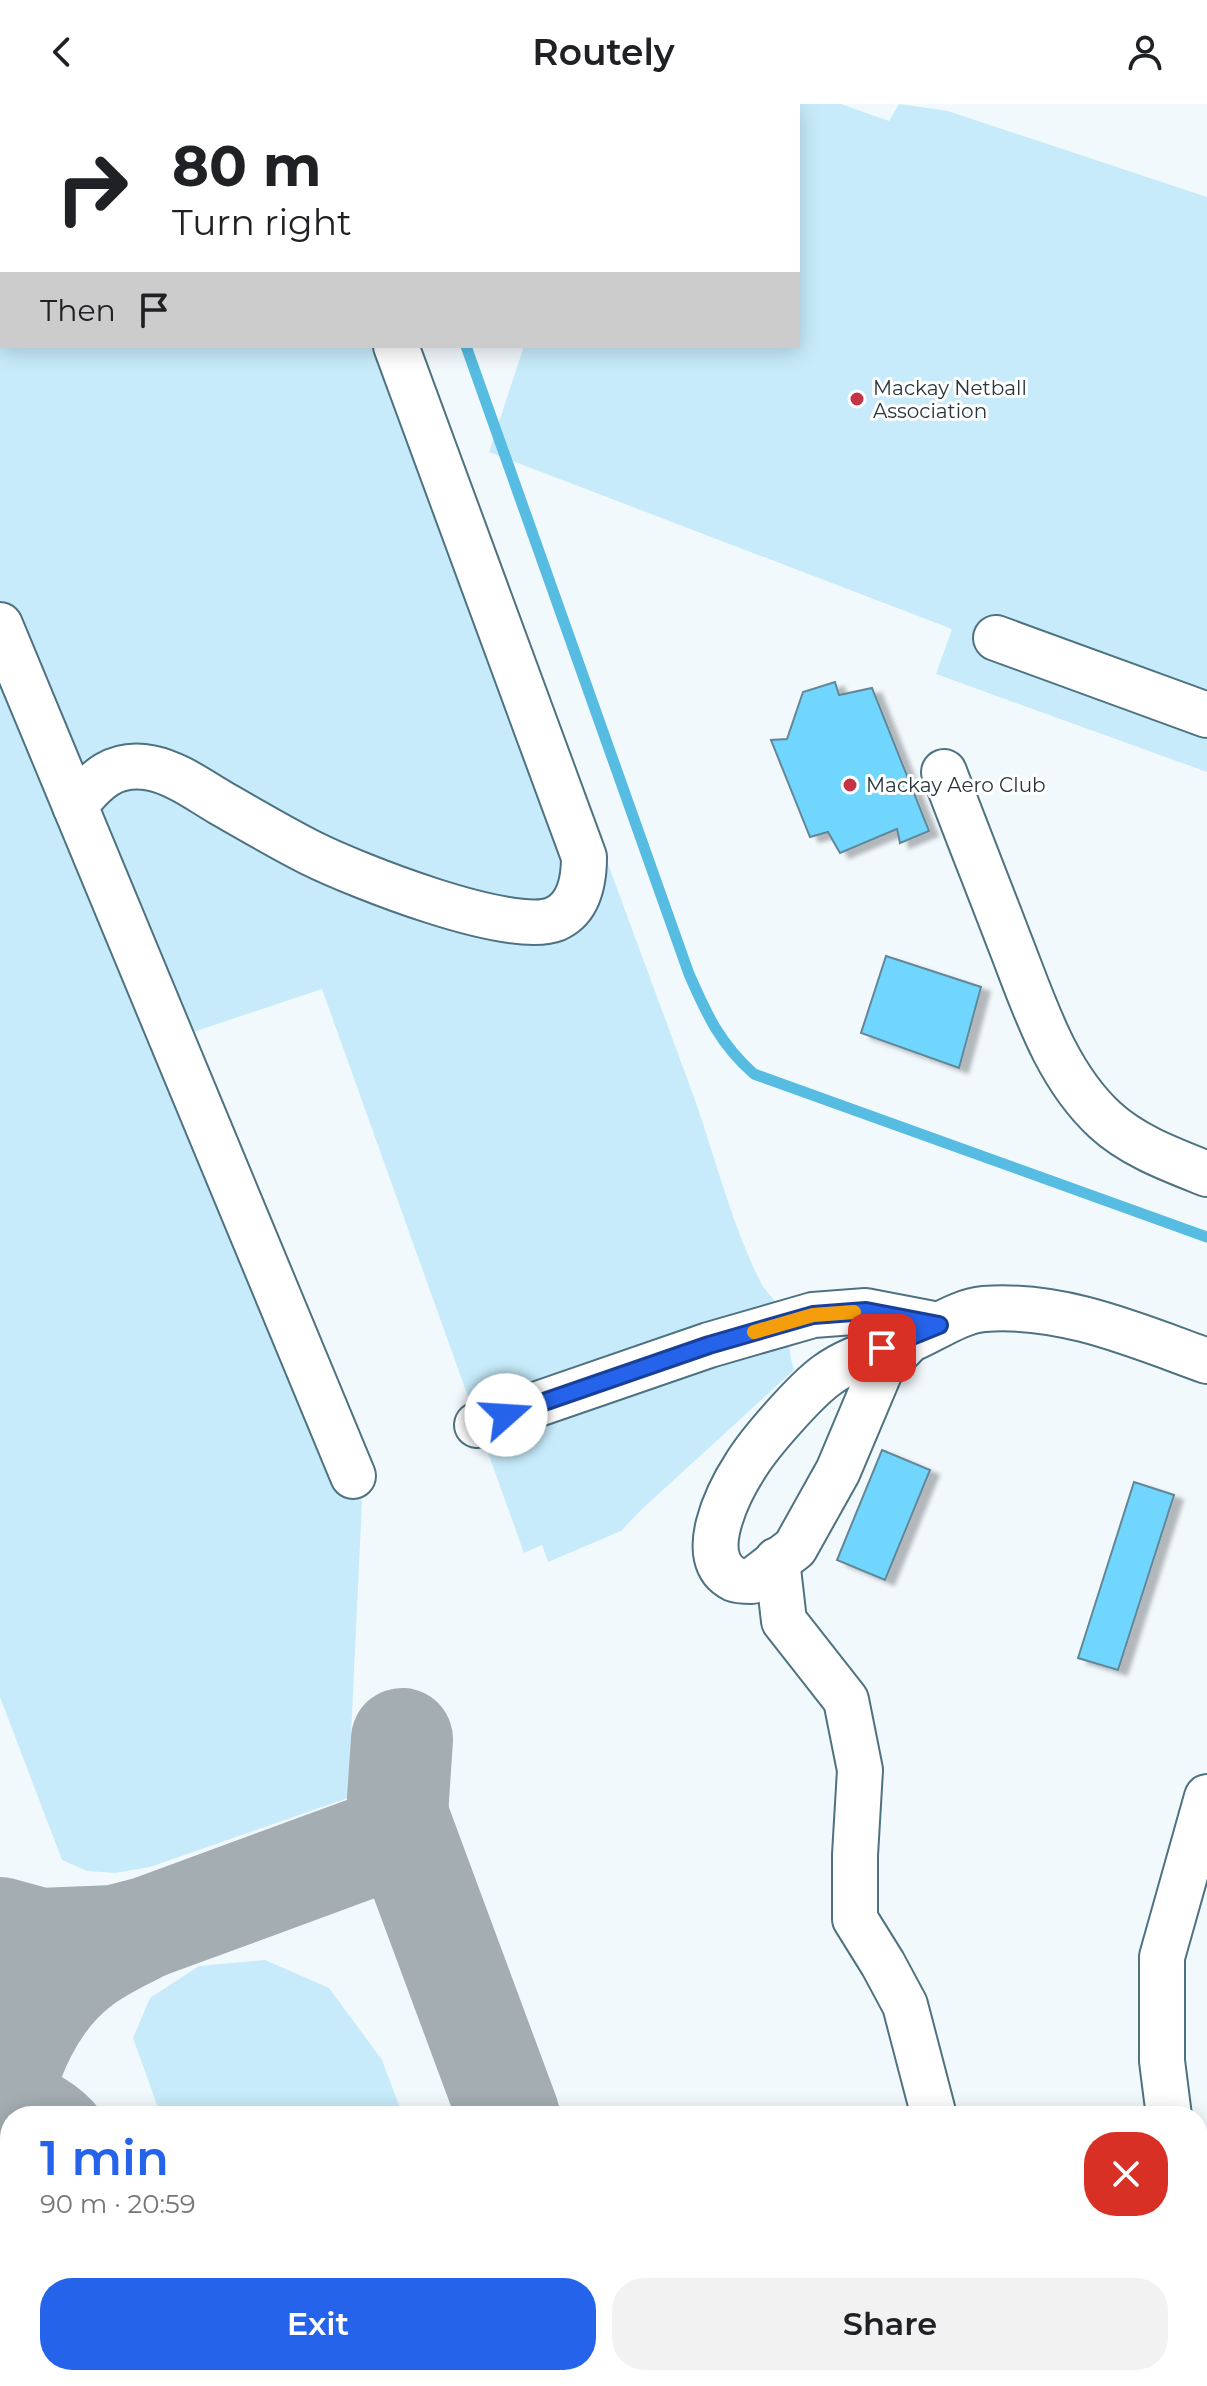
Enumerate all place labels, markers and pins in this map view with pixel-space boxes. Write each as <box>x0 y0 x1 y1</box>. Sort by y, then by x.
place label: Mackay Netball Association <box>873 376 1027 423</box>
marker: Mackay Netball Association <box>848 390 866 408</box>
place label: Mackay Aero Club <box>866 773 1046 797</box>
marker: Mackay Aero Club <box>841 776 859 794</box>
pin <box>848 1314 916 1382</box>

